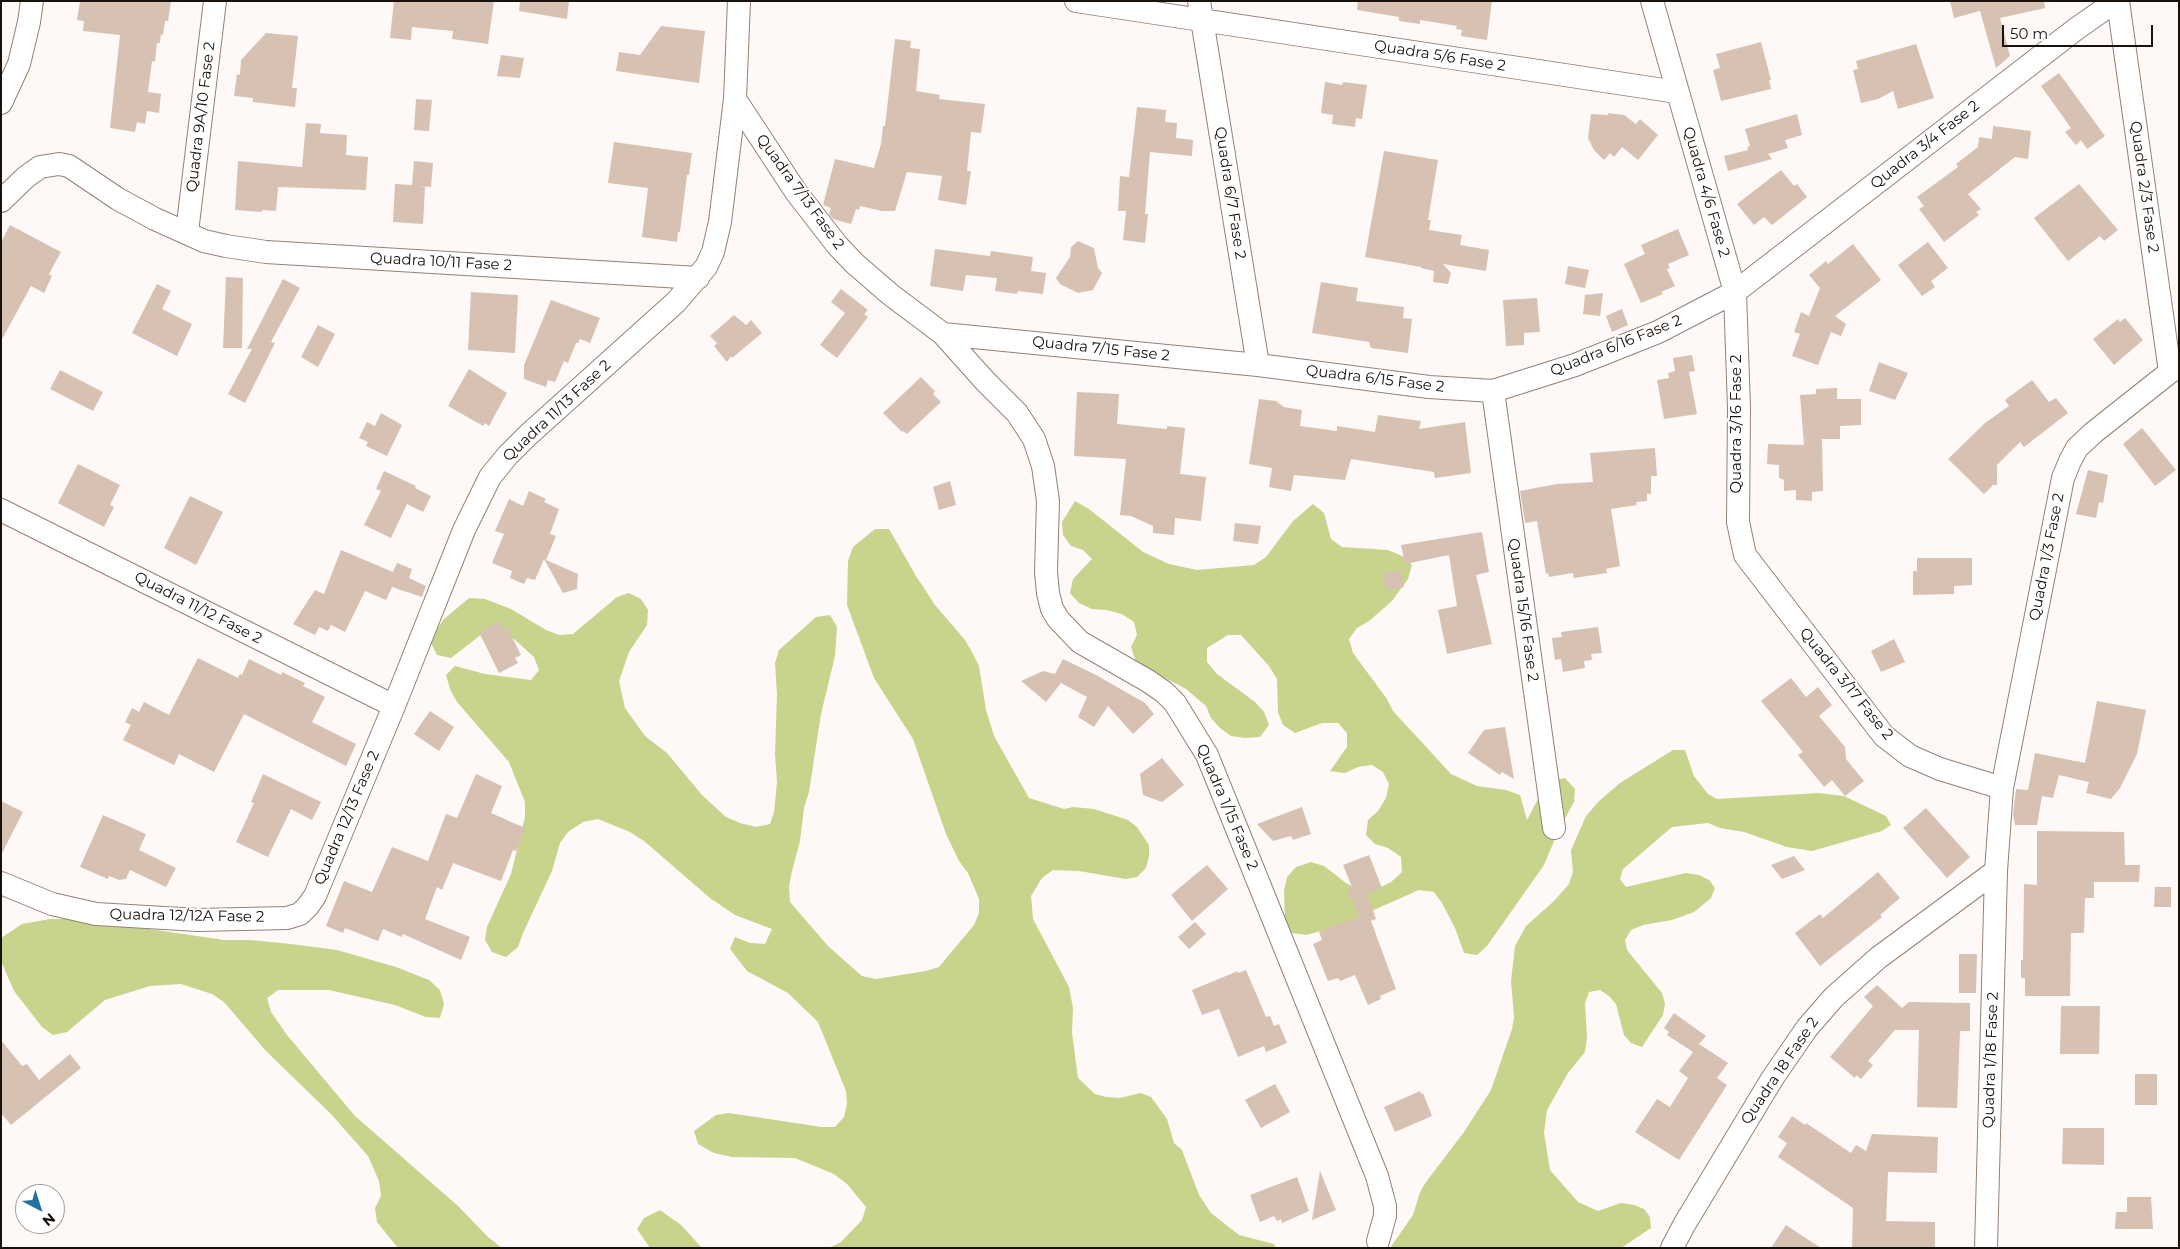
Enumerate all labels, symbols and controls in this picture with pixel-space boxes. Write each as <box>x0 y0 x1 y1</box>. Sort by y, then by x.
scale bar <box>2005 15 2156 47</box>
text: 50 m <box>2010 24 2048 43</box>
street label: Quadra 5/6 Fase 2 <box>1373 37 1507 75</box>
street label: Quadra 9A/10 Fase 2 <box>183 41 219 193</box>
street label: Quadra 3/4 Fase 2 <box>1867 97 1983 193</box>
street label: Quadra 2/3 Fase 2 <box>2126 120 2162 254</box>
street label: Quadra 6/7 Fase 2 <box>1211 125 1249 261</box>
street label: Quadra 4/6 Fase 2 <box>1679 125 1733 259</box>
street label: Quadra 7/13 Fase 2 <box>752 131 848 253</box>
street label: Quadra 10/11 Fase 2 <box>370 249 512 275</box>
street label: Quadra 6/16 Fase 2 <box>1548 311 1684 381</box>
street label: Quadra 7/15 Fase 2 <box>1031 333 1171 365</box>
street label: Quadra 3/16 Fase 2 <box>1728 354 1746 494</box>
street label: Quadra 11/13 Fase 2 <box>499 356 615 466</box>
street label: Quadra 6/15 Fase 2 <box>1305 362 1445 396</box>
street label: Quadra 1/3 Fase 2 <box>2026 492 2068 622</box>
street label: Quadra 15/16 Fase 2 <box>1504 537 1542 683</box>
street label: Quadra 11/12 Fase 2 <box>131 568 265 648</box>
street label: Quadra 3/17 Fase 2 <box>1795 624 1897 744</box>
street label: Quadra 1/15 Fase 2 <box>1192 741 1262 873</box>
street label: Quadra 12/13 Fase 2 <box>311 748 383 888</box>
street label: Quadra 12/12A Fase 2 <box>109 906 265 926</box>
street label: Quadra 1/18 Fase 2 <box>1980 991 2002 1129</box>
street label: Quadra 18 Fase 2 <box>1737 1014 1823 1128</box>
north arrow <box>15 1184 65 1234</box>
text: N <box>39 1209 59 1230</box>

